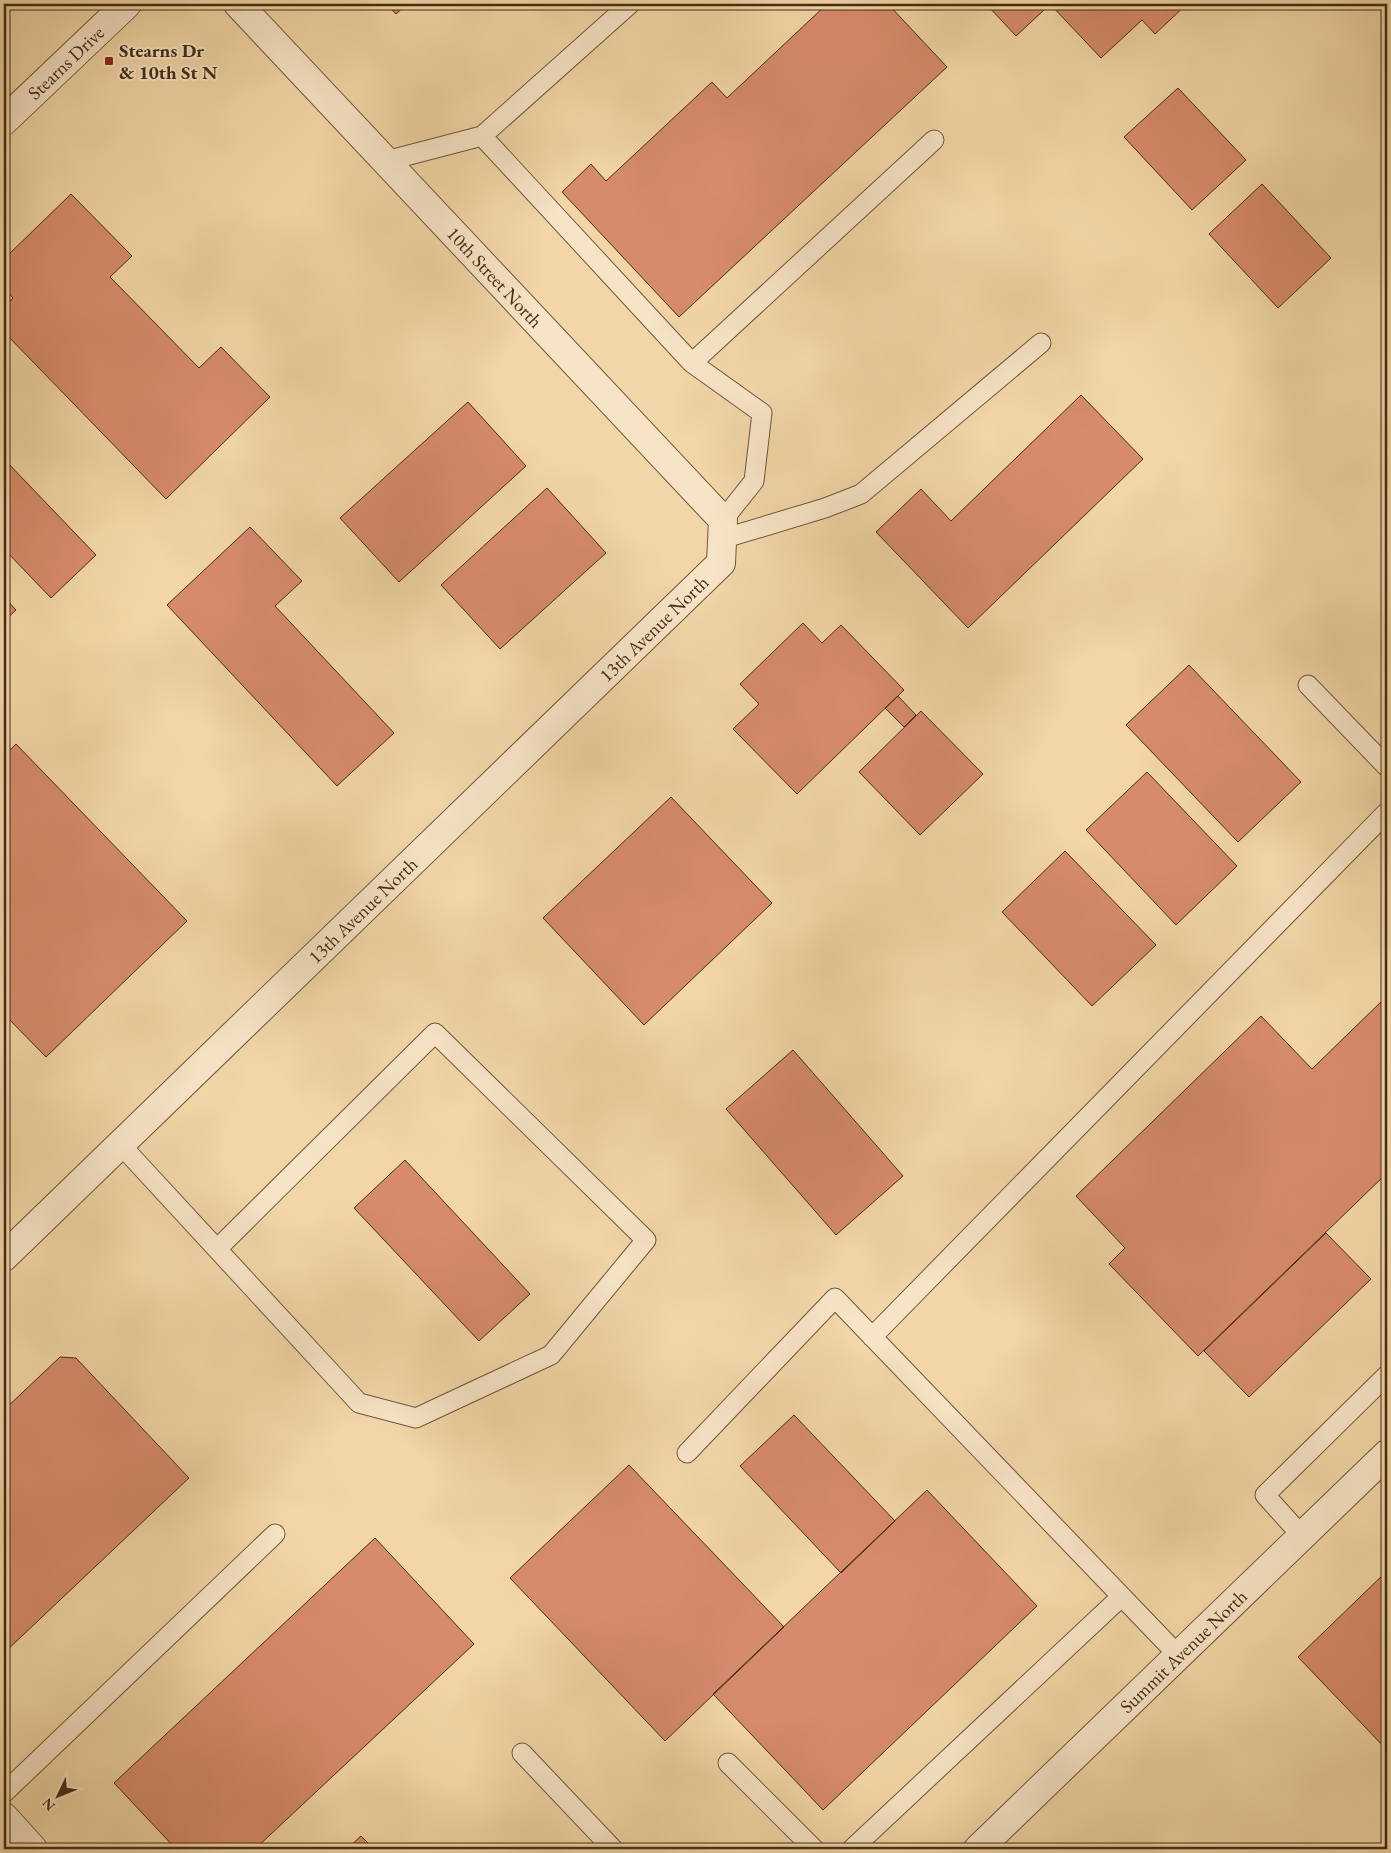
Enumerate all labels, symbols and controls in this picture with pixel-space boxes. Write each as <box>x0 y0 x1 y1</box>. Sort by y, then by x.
street label: Stearns Drive <box>22 20 110 105</box>
place label: Stearns Dr & 10th St N <box>119 38 218 85</box>
marker: Stearns Dr & 10th St N <box>103 55 115 67</box>
street label: 10th Street North <box>441 221 548 334</box>
street label: 13th Avenue North <box>594 570 714 687</box>
street label: 13th Avenue North <box>303 852 423 969</box>
street label: Summit Avenue North <box>1114 1584 1253 1719</box>
north arrow <box>32 1770 82 1820</box>
text: N <box>38 1794 59 1815</box>

